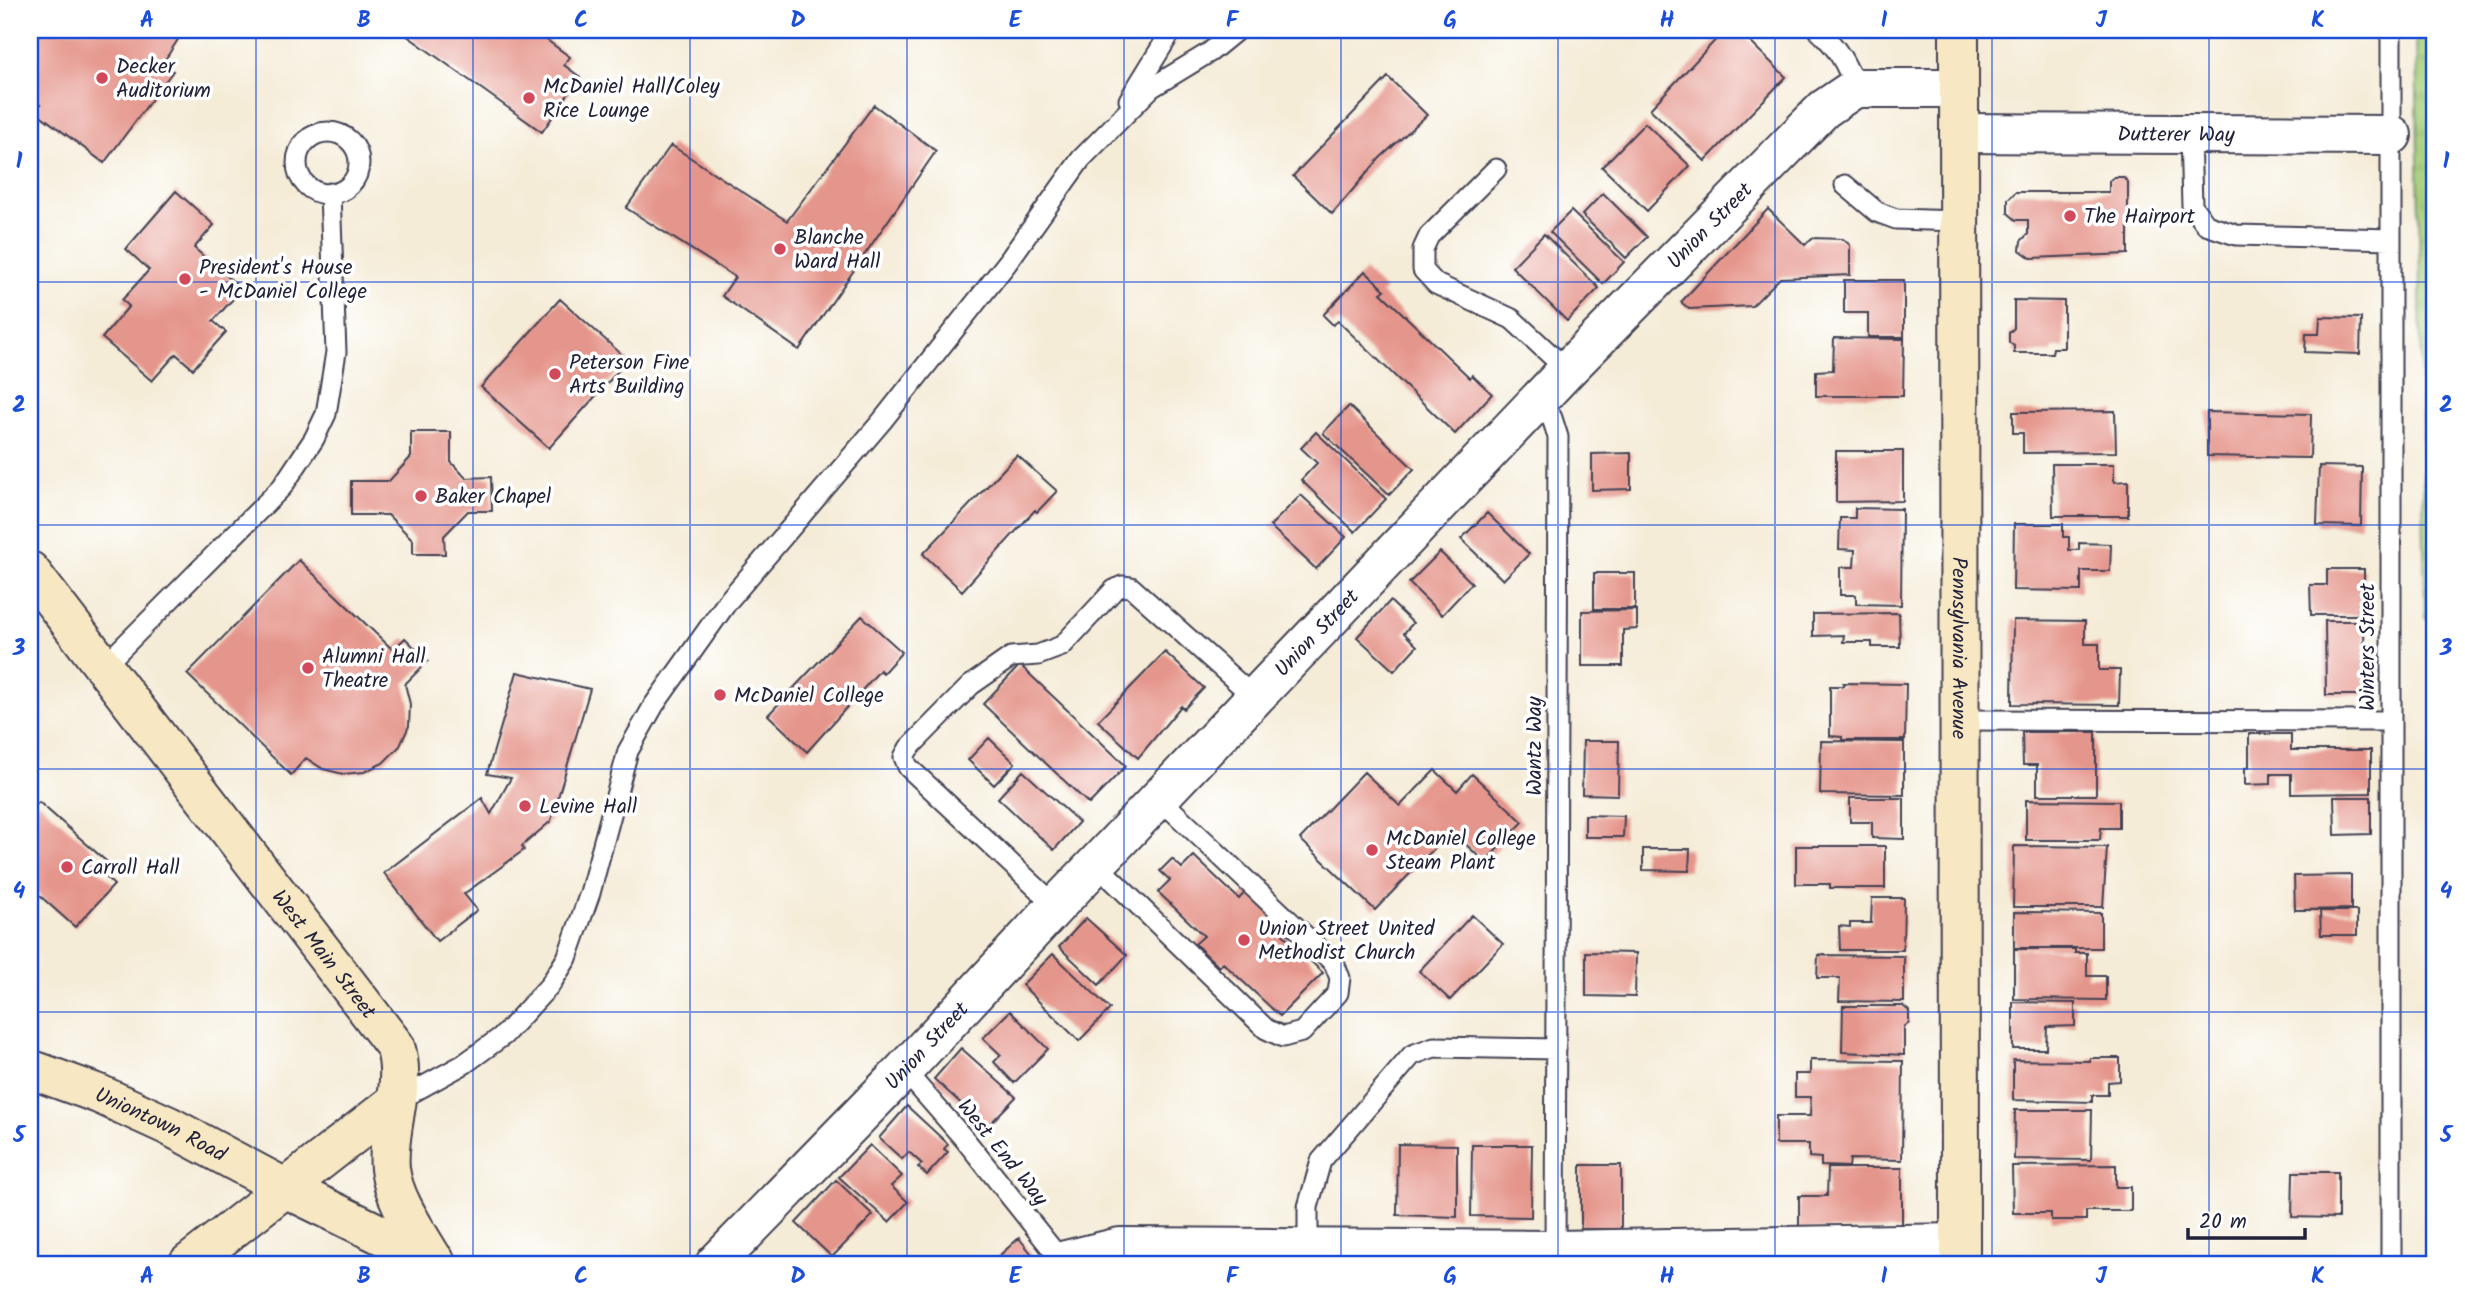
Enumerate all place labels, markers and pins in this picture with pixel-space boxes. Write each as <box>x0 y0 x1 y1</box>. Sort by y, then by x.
place label: Decker Auditorium <box>116 51 211 108</box>
marker: Decker Auditorium <box>94 70 110 86</box>
place label: McDaniel Hall/Coley Rice Lounge <box>543 71 720 128</box>
marker: McDaniel Hall/Coley Rice Lounge <box>521 90 537 106</box>
place label: The Hairport <box>2084 201 2196 234</box>
marker: The Hairport <box>2062 208 2078 224</box>
place label: Blanche Ward Hall <box>794 222 880 279</box>
marker: Blanche Ward Hall <box>772 241 788 257</box>
place label: President's House - McDaniel College <box>199 252 367 309</box>
marker: President's House - McDaniel College <box>177 271 193 287</box>
place label: Peterson Fine Arts Building <box>569 347 690 404</box>
marker: Peterson Fine Arts Building <box>547 366 563 382</box>
place label: Baker Chapel <box>435 481 551 514</box>
marker: Baker Chapel <box>413 488 429 504</box>
place label: Alumni Hall Theatre <box>322 641 426 698</box>
marker: Alumni Hall Theatre <box>300 660 316 676</box>
place label: McDaniel College <box>734 680 884 713</box>
marker: McDaniel College <box>712 687 728 703</box>
place label: Levine Hall <box>539 791 637 824</box>
marker: Levine Hall <box>517 798 533 814</box>
place label: McDaniel College Steam Plant <box>1386 823 1536 880</box>
marker: McDaniel College Steam Plant <box>1364 842 1380 858</box>
place label: Carroll Hall <box>81 852 180 885</box>
marker: Carroll Hall <box>59 859 75 875</box>
place label: Union Street United Methodist Church <box>1258 913 1435 970</box>
marker: Union Street United Methodist Church <box>1236 932 1252 948</box>

